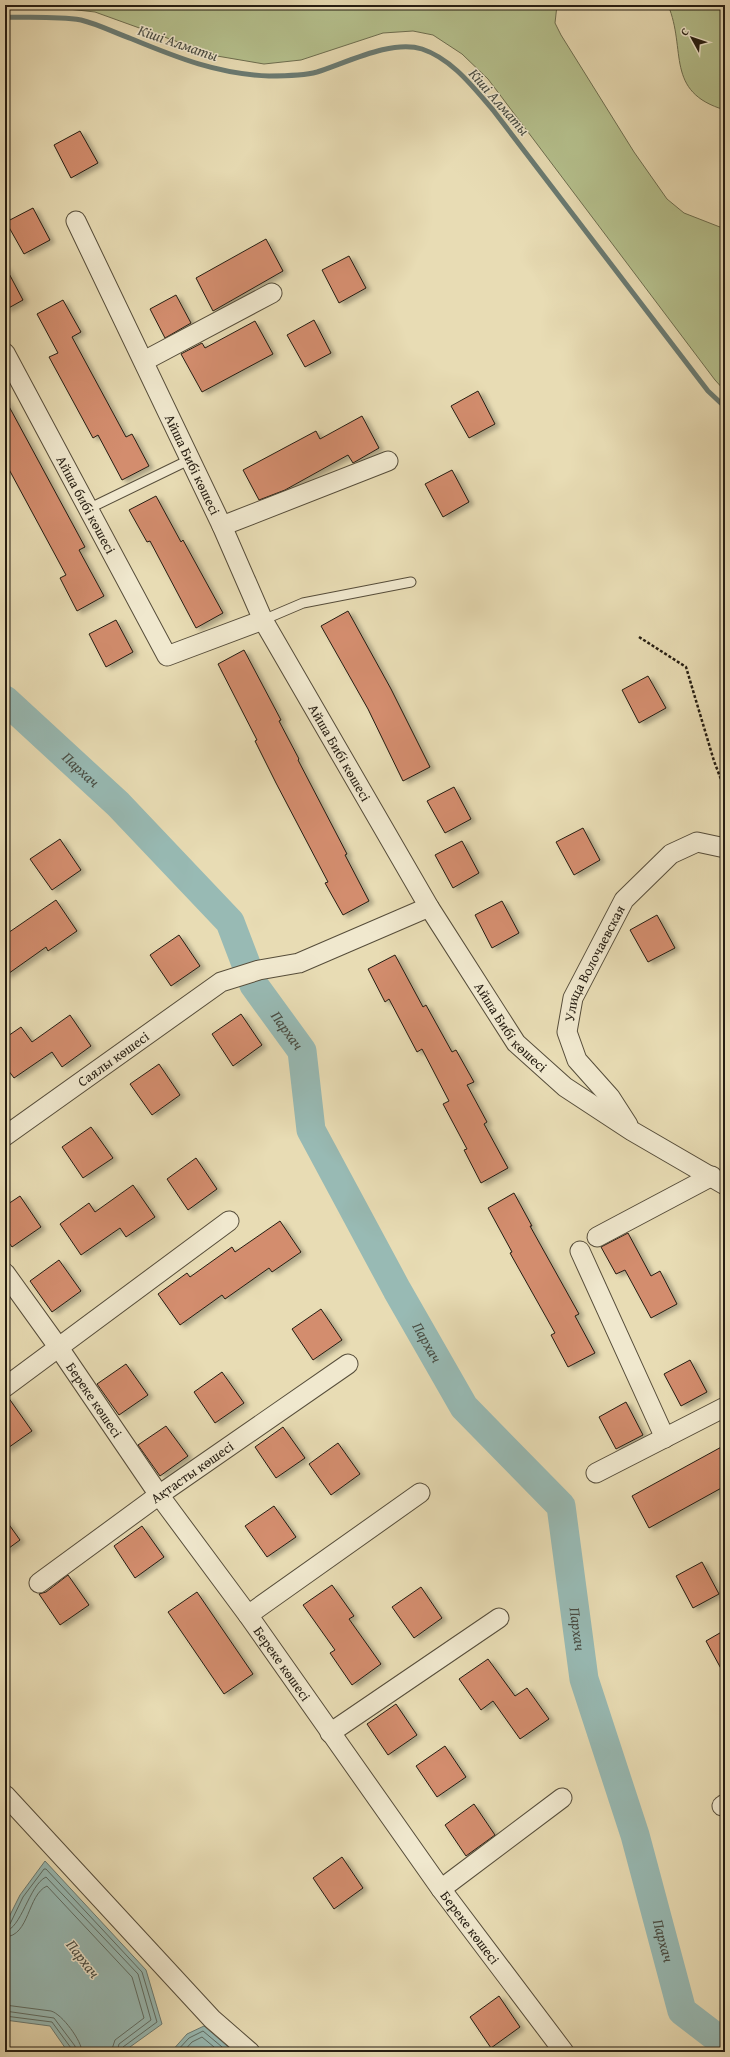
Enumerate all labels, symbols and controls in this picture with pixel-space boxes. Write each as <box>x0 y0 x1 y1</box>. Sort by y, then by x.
north arrow <box>672 18 712 58</box>
water label: Кіші Алматы <box>135 19 222 66</box>
text: С <box>676 24 692 39</box>
water label: Кіші Алматы <box>464 63 535 140</box>
street label: Айша Бибі көшесі <box>160 411 225 518</box>
street label: Айша бибі көшесі <box>52 452 121 557</box>
street label: Айша Бибі көшесі <box>304 700 376 805</box>
water label: Пархач <box>58 747 104 792</box>
street label: Улица Волочаевская <box>559 902 630 1023</box>
street label: Айша Бибі көшесі <box>470 978 552 1077</box>
water label: Пархач <box>266 1006 309 1054</box>
street label: Саялы көшесі <box>73 1026 153 1091</box>
water label: Пархач <box>408 1318 448 1366</box>
street label: Береке көшесі <box>61 1358 127 1442</box>
street label: Ақтасты көшесі <box>146 1436 238 1508</box>
water label: Пархач <box>565 1606 591 1652</box>
street label: Береке көшесі <box>249 1622 316 1705</box>
street label: Береке көшесі <box>436 1887 504 1968</box>
water label: Пархач <box>648 1917 680 1964</box>
water label: Пархач <box>62 1935 105 1982</box>

